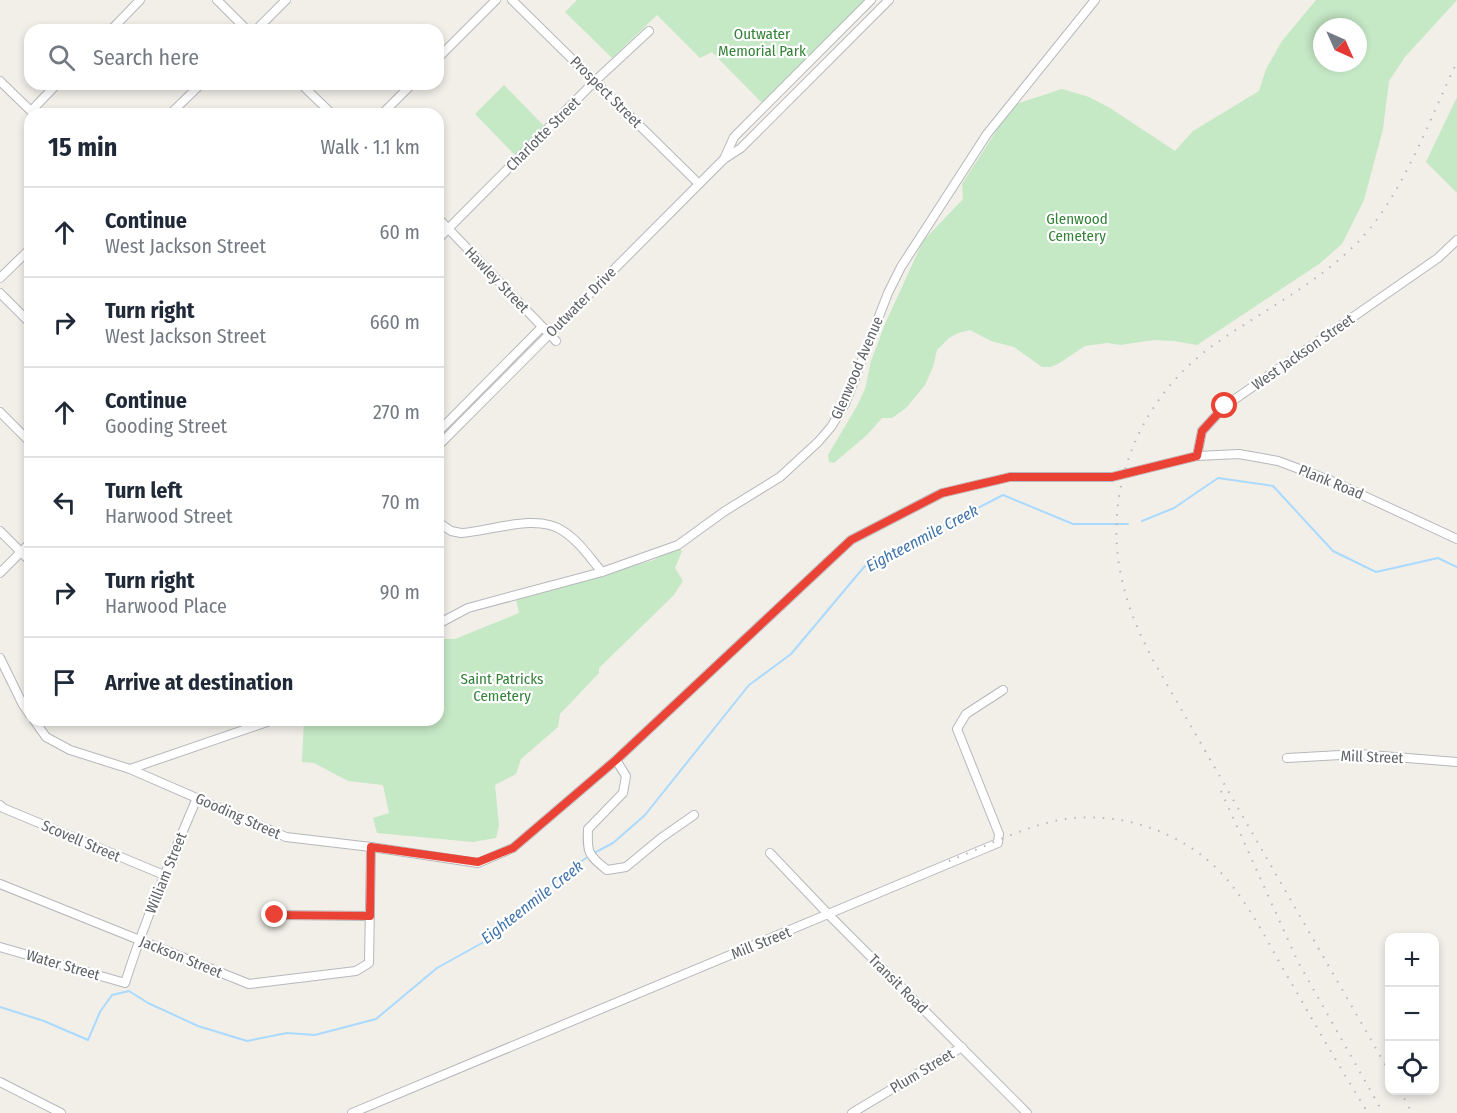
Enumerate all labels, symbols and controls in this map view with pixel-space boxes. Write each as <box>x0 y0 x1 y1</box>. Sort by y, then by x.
north arrow <box>1313 18 1367 72</box>
search box <box>24 24 444 90</box>
park label: Outwater Memorial Park <box>718 25 806 60</box>
icon: search <box>45 41 78 74</box>
text: Search here <box>93 44 199 71</box>
street label: Prospect Street <box>566 52 646 132</box>
street label: Charlotte Street <box>502 93 584 175</box>
text: 15 min <box>48 132 117 163</box>
text: Walk · 1.1 km <box>321 135 420 159</box>
text: Continue <box>105 207 187 234</box>
park label: Glenwood Cemetery <box>1046 210 1108 245</box>
icon: ahead <box>48 216 81 249</box>
text: 60 m <box>380 220 420 244</box>
text: West Jackson Street <box>105 234 266 258</box>
street label: Hawley Street <box>461 243 533 317</box>
street label: Outwater Drive <box>542 263 620 341</box>
text: Turn right <box>105 297 194 324</box>
icon: right <box>48 306 81 339</box>
text: 660 m <box>370 310 420 334</box>
street label: West Jackson Street <box>1248 310 1358 394</box>
street label: Glenwood Avenue <box>827 314 887 422</box>
text: West Jackson Street <box>105 324 266 348</box>
text: Continue <box>105 387 187 414</box>
route start <box>1211 392 1237 418</box>
icon: ahead <box>48 396 81 429</box>
text: 270 m <box>373 400 420 424</box>
text: Gooding Street <box>105 414 227 438</box>
street label: Plank Road <box>1296 461 1366 503</box>
text: Turn left <box>105 477 183 504</box>
icon: left <box>48 486 81 519</box>
text: 70 m <box>382 490 420 514</box>
water label: Eighteenmile Creek <box>863 500 981 576</box>
text: Harwood Street <box>105 504 233 528</box>
text: Turn right <box>105 567 194 594</box>
icon: right <box>48 576 81 609</box>
text: 90 m <box>380 580 420 604</box>
text: Harwood Place <box>105 594 227 618</box>
icon: arrive <box>48 666 81 699</box>
text: Arrive at destination <box>105 669 293 696</box>
park label: Saint Patricks Cemetery <box>461 670 543 705</box>
street label: Mill Street <box>1340 747 1404 767</box>
street label: Gooding Street <box>193 789 284 843</box>
street label: Scovell Street <box>39 816 123 866</box>
street label: William Street <box>142 830 190 916</box>
water label: Eighteenmile Creek <box>477 856 587 948</box>
route end <box>261 901 287 927</box>
street label: Mill Street <box>729 923 794 963</box>
street label: Jackson Street <box>137 932 225 982</box>
map controls <box>1385 933 1439 1095</box>
button: + <box>1385 933 1439 987</box>
street label: Water Street <box>24 946 102 984</box>
street label: Transit Road <box>865 951 931 1017</box>
button: − <box>1385 987 1439 1041</box>
button: locate <box>1385 1041 1439 1095</box>
street label: Plum Street <box>887 1045 957 1097</box>

